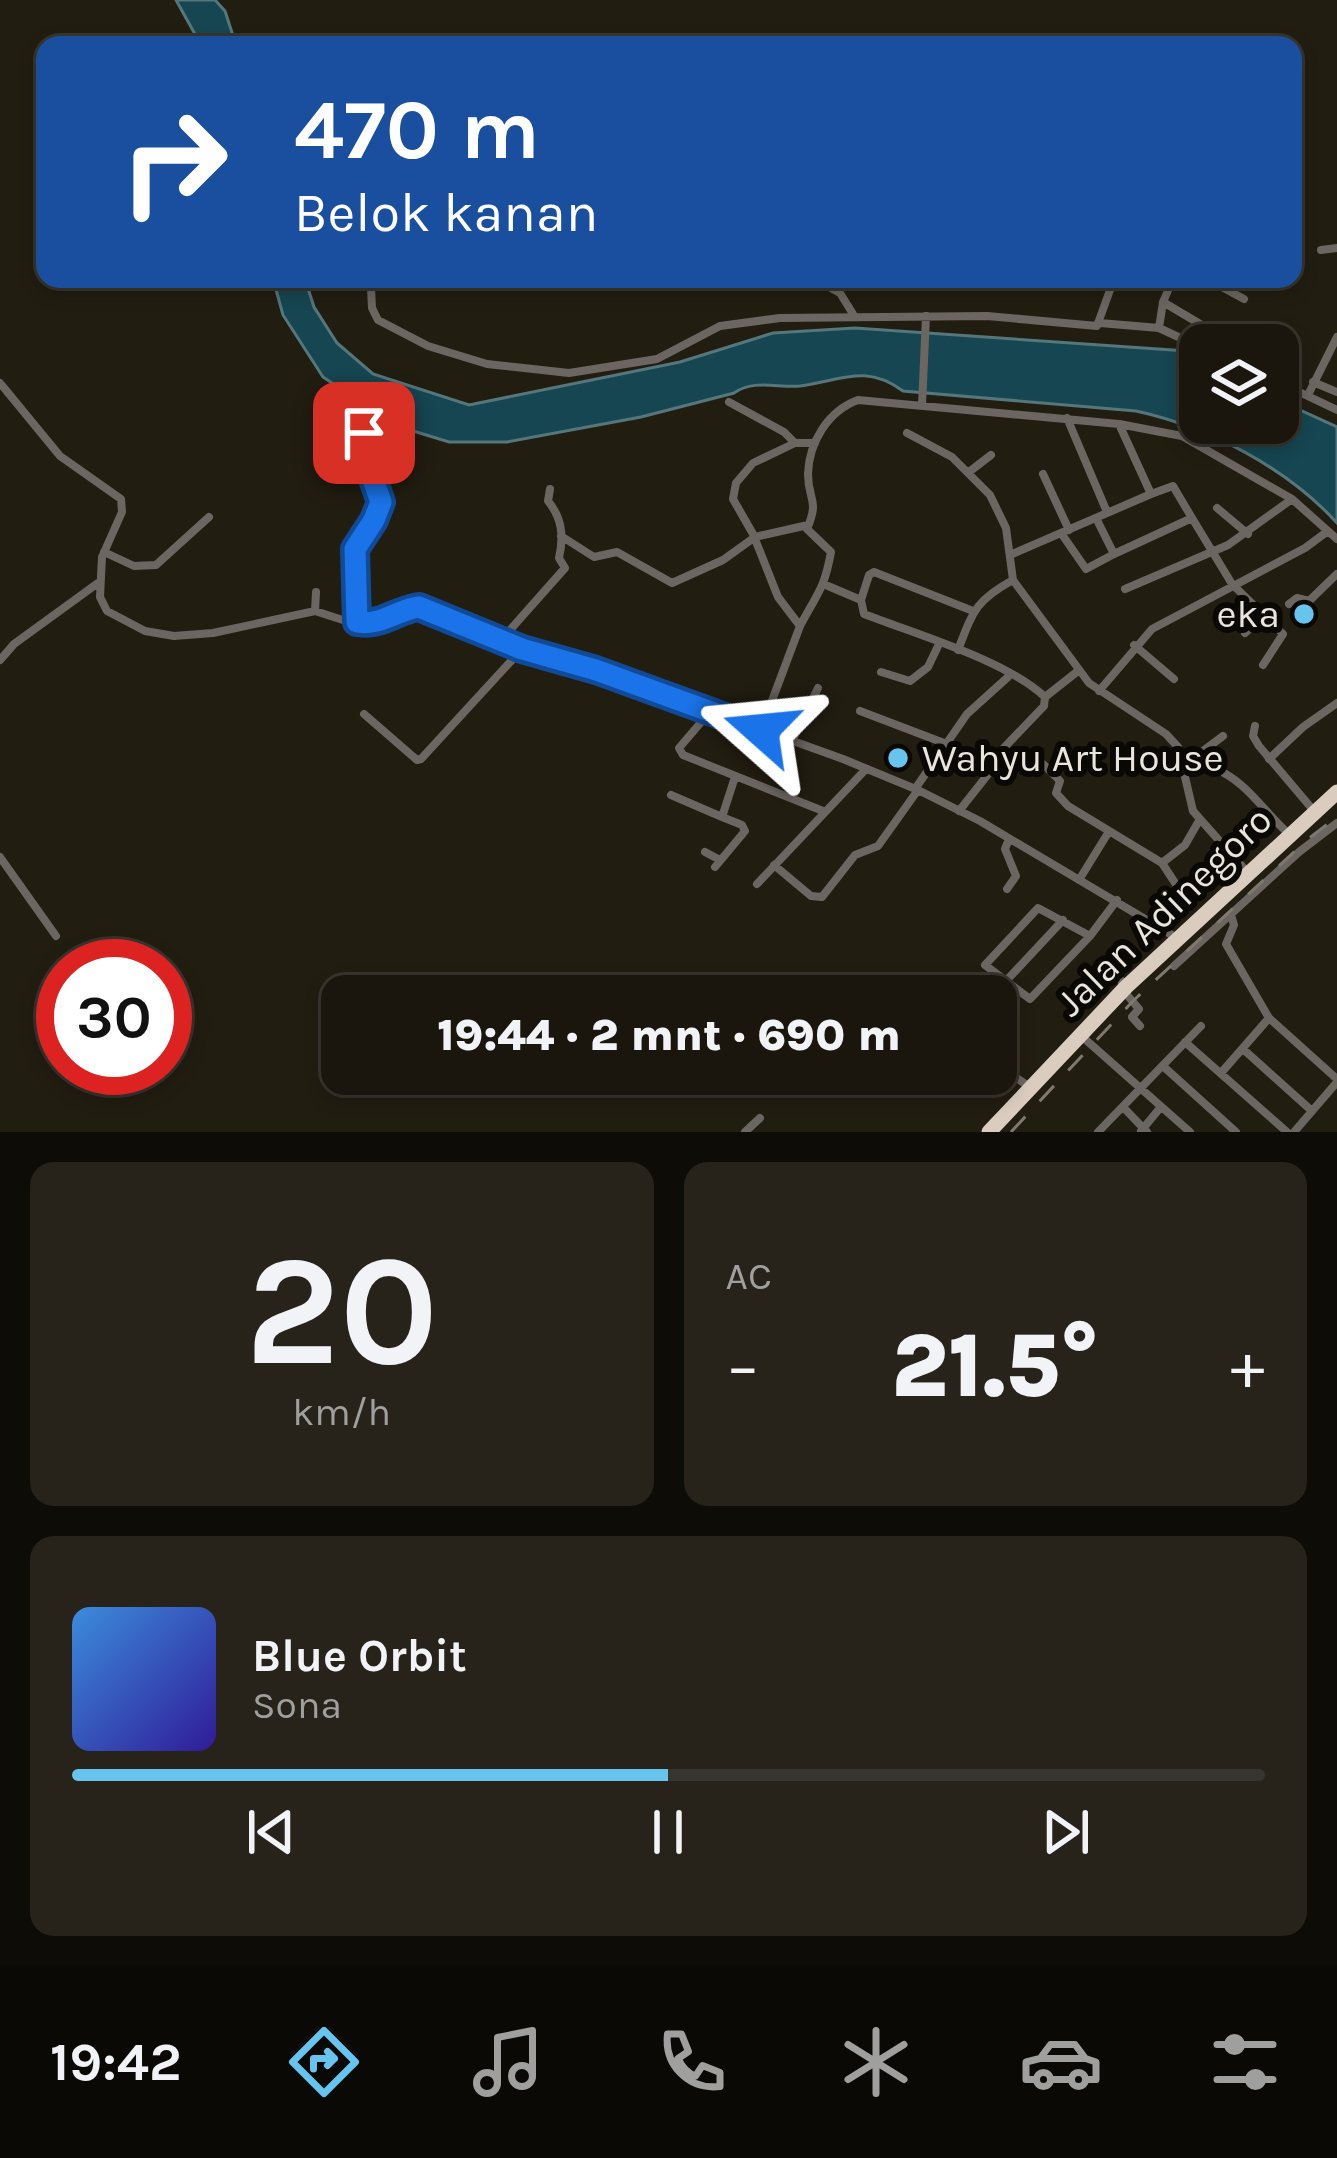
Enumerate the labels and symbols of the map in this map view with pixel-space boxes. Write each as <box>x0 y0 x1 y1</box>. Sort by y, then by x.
pin <box>313 382 415 484</box>
place label: eka <box>1217 591 1280 637</box>
marker: eka <box>1291 601 1317 627</box>
position arrow <box>698 667 824 793</box>
place label: Wahyu Art House <box>922 735 1224 781</box>
marker: Wahyu Art House <box>885 745 911 771</box>
street label: Jalan Adinegoro <box>1047 797 1281 1025</box>
speed limit sign: 30 <box>36 939 192 1095</box>

